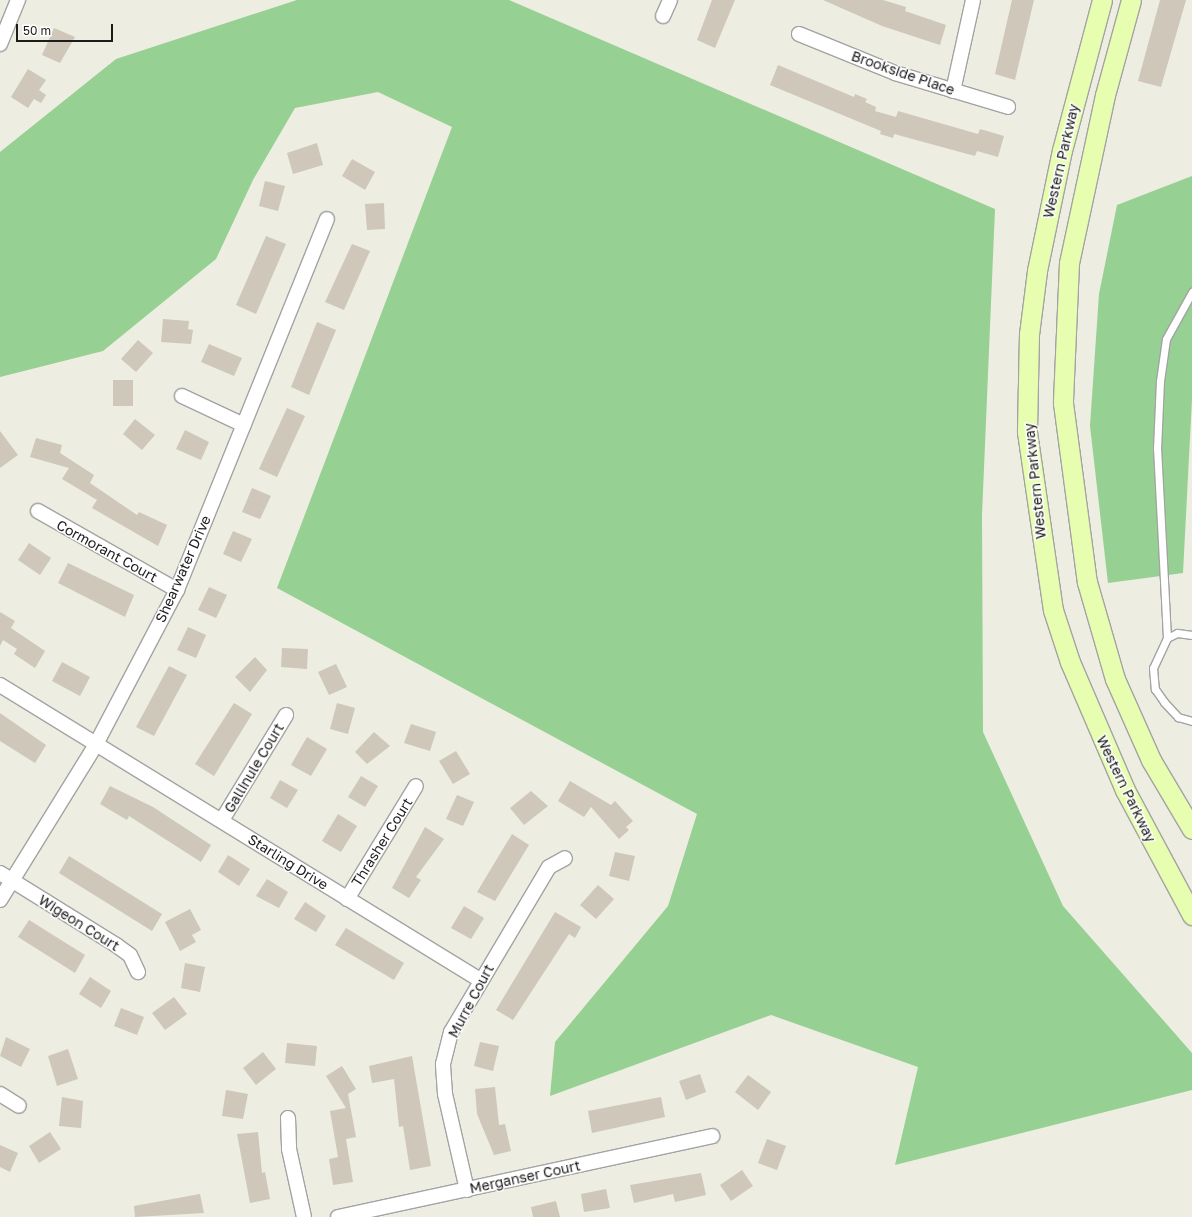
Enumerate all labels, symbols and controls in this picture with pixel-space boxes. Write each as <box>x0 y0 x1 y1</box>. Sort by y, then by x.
scale bar <box>18 16 115 42</box>
text: 50 m <box>23 23 51 38</box>
street label: Brookside Place <box>849 47 957 99</box>
street label: Western Parkway <box>1040 102 1082 220</box>
street label: Western Parkway <box>1021 422 1049 540</box>
street label: Shearwater Drive <box>152 513 214 625</box>
street label: Cormorant Court <box>54 516 160 586</box>
street label: Gallinule Court <box>221 720 287 816</box>
street label: Western Parkway <box>1093 733 1159 845</box>
street label: Thrasher Court <box>348 795 416 889</box>
street label: Starling Drive <box>245 831 331 893</box>
street label: Wigeon Court <box>35 891 123 955</box>
street label: Murre Court <box>445 961 497 1041</box>
street label: Merganser Court <box>468 1157 582 1197</box>

